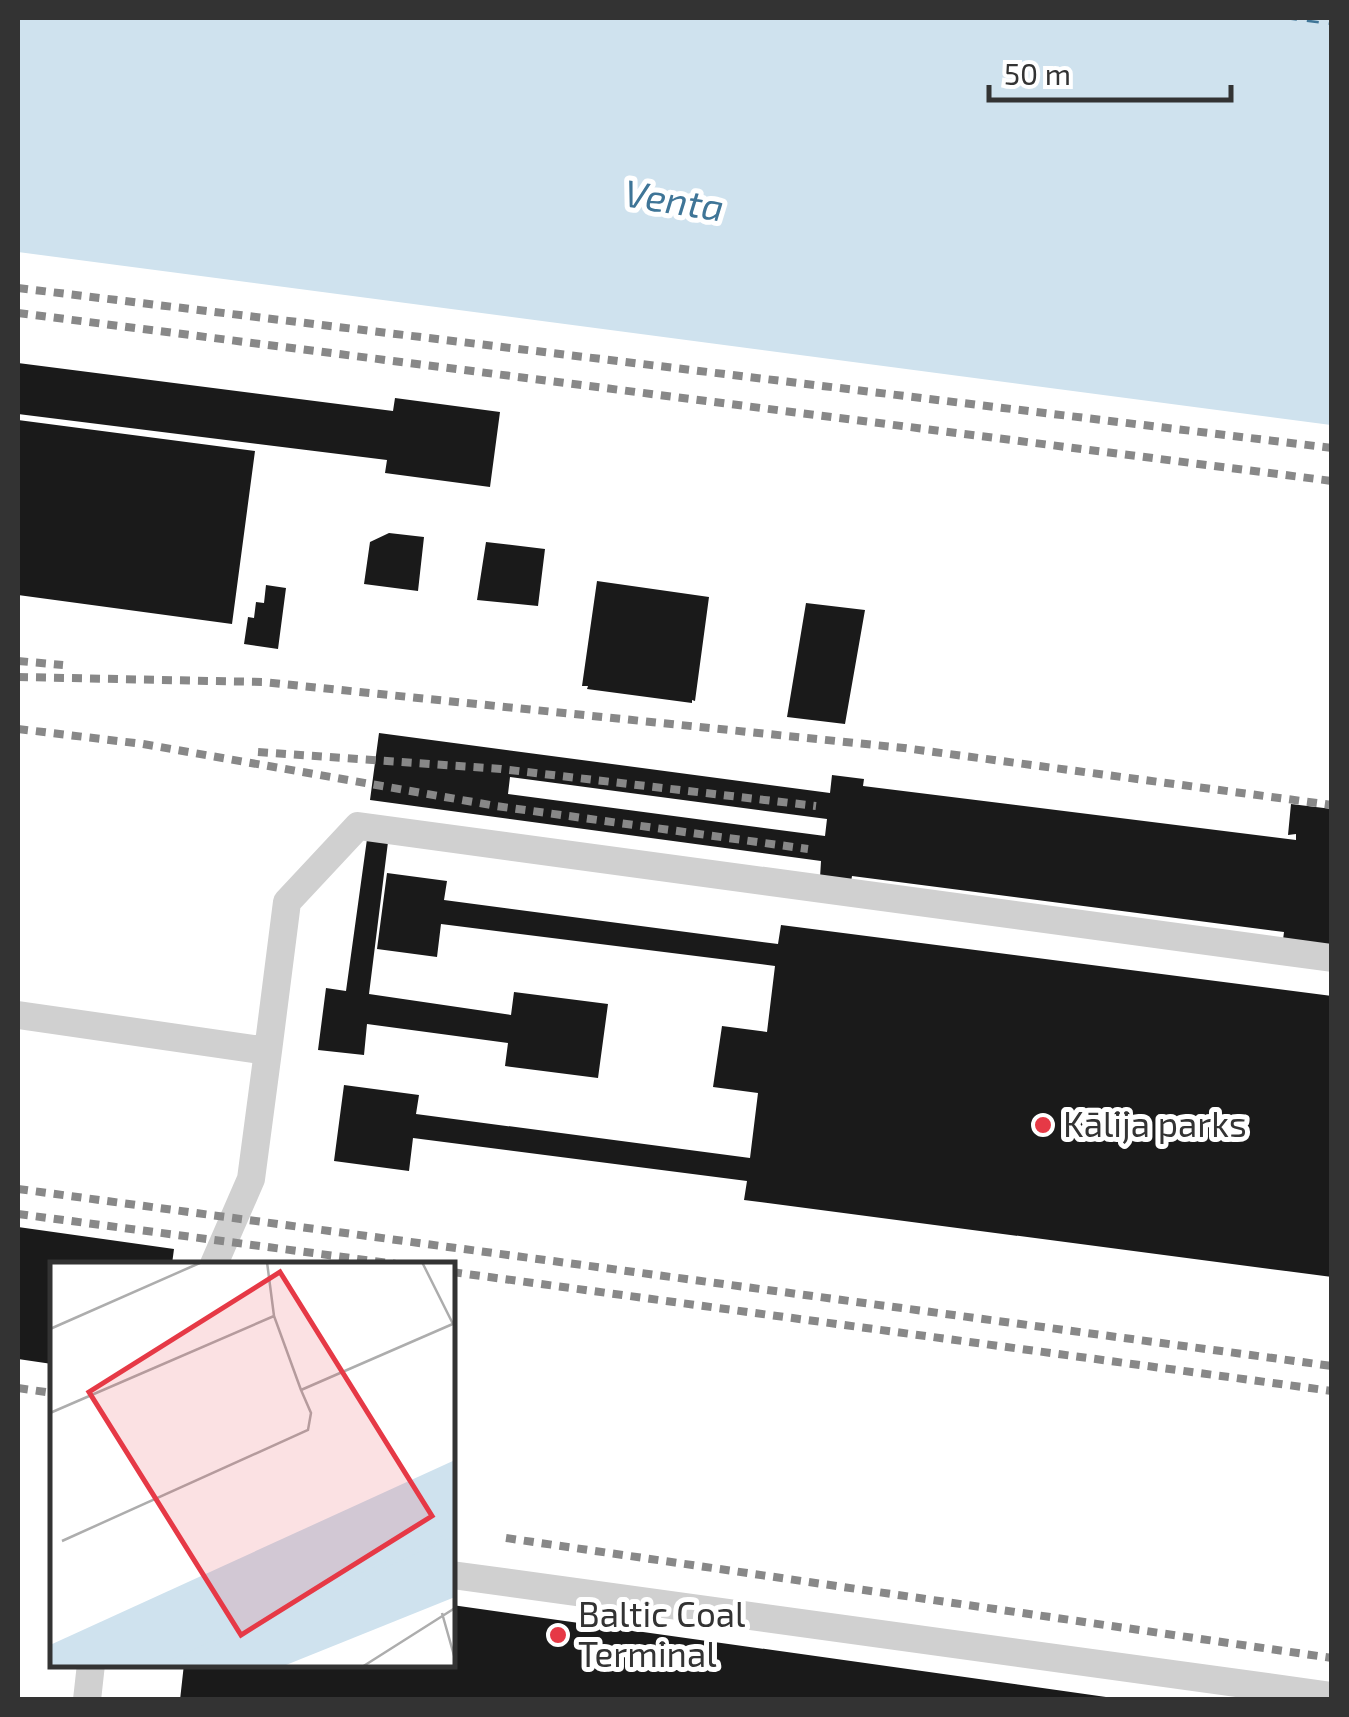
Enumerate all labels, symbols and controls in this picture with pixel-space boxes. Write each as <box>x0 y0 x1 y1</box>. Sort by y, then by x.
scale bar <box>989 40 1232 102</box>
text: 50 m <box>1004 55 1071 91</box>
water label: Venta <box>621 168 727 230</box>
place label: Kālija parks <box>1063 1102 1247 1144</box>
marker: Kālija parks <box>1032 1114 1054 1136</box>
inset map <box>50 1262 455 1667</box>
place label: Baltic Coal Terminal <box>578 1592 746 1674</box>
marker: Baltic Coal Terminal <box>547 1624 569 1646</box>

